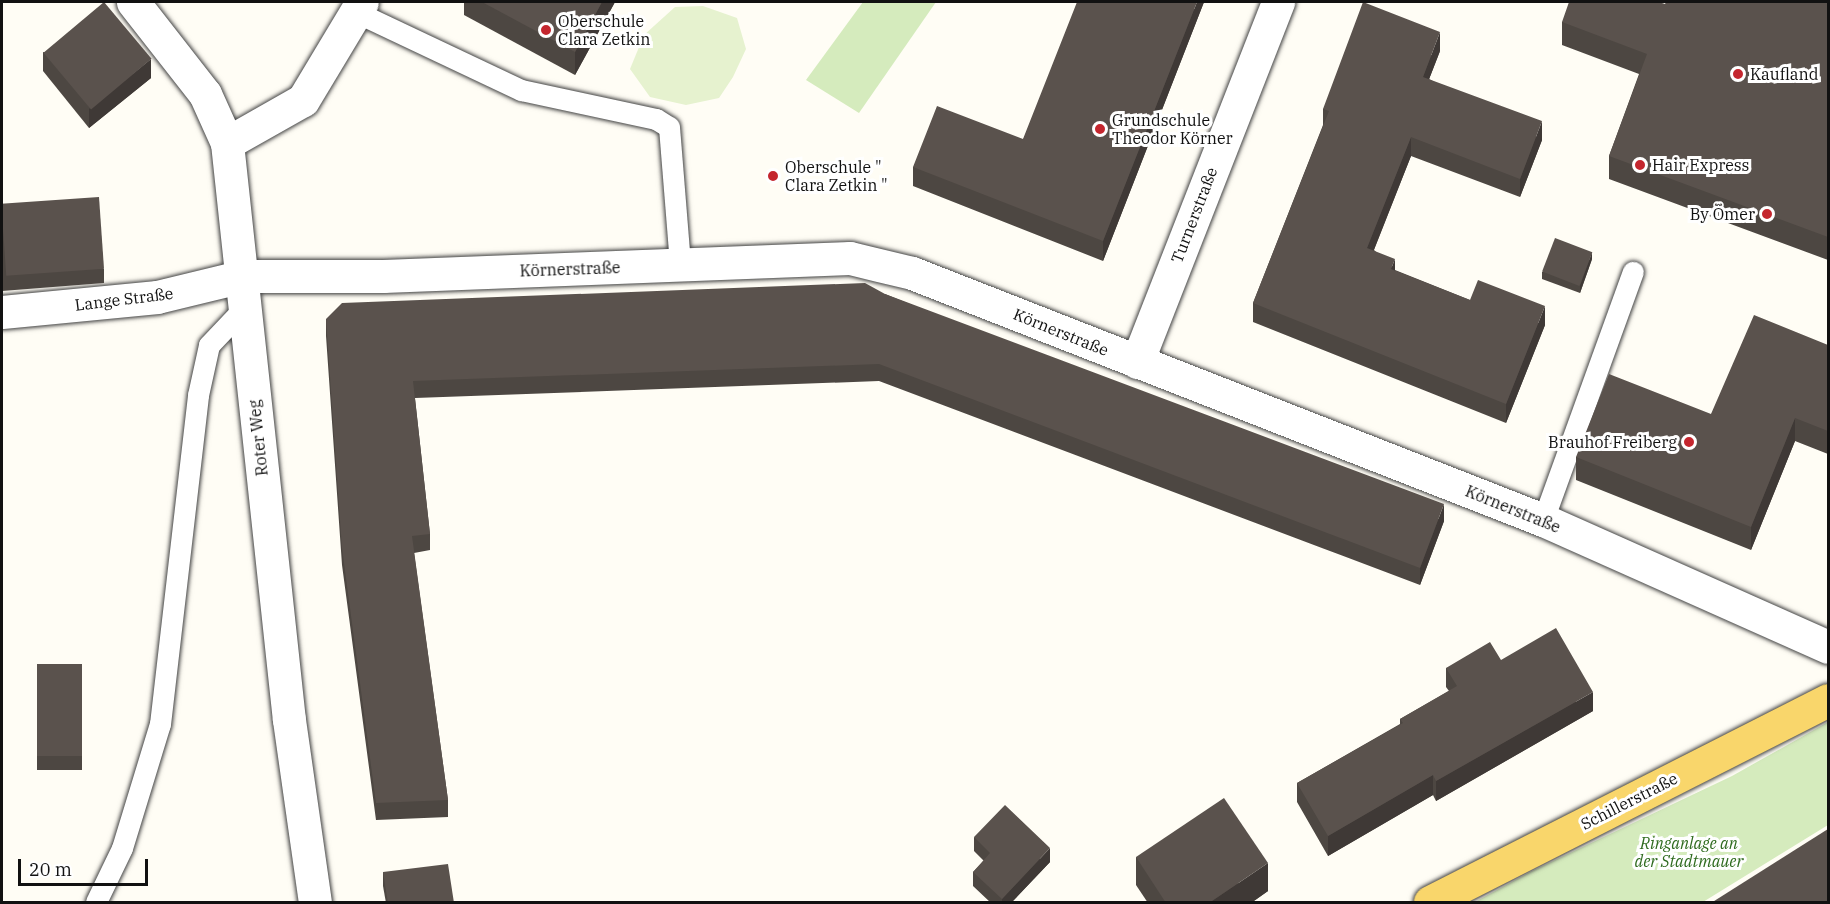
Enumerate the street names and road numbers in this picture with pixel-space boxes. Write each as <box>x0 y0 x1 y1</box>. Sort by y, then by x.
street label: Turnerstraße <box>1167 164 1221 266</box>
street label: Körnerstraße <box>519 258 621 280</box>
street label: Lange Straße <box>74 283 174 315</box>
street label: Körnerstraße <box>1011 304 1111 360</box>
street label: Roter Weg <box>244 399 272 477</box>
street label: Körnerstraße <box>1463 481 1563 537</box>
street label: Schillerstraße <box>1577 768 1681 834</box>

